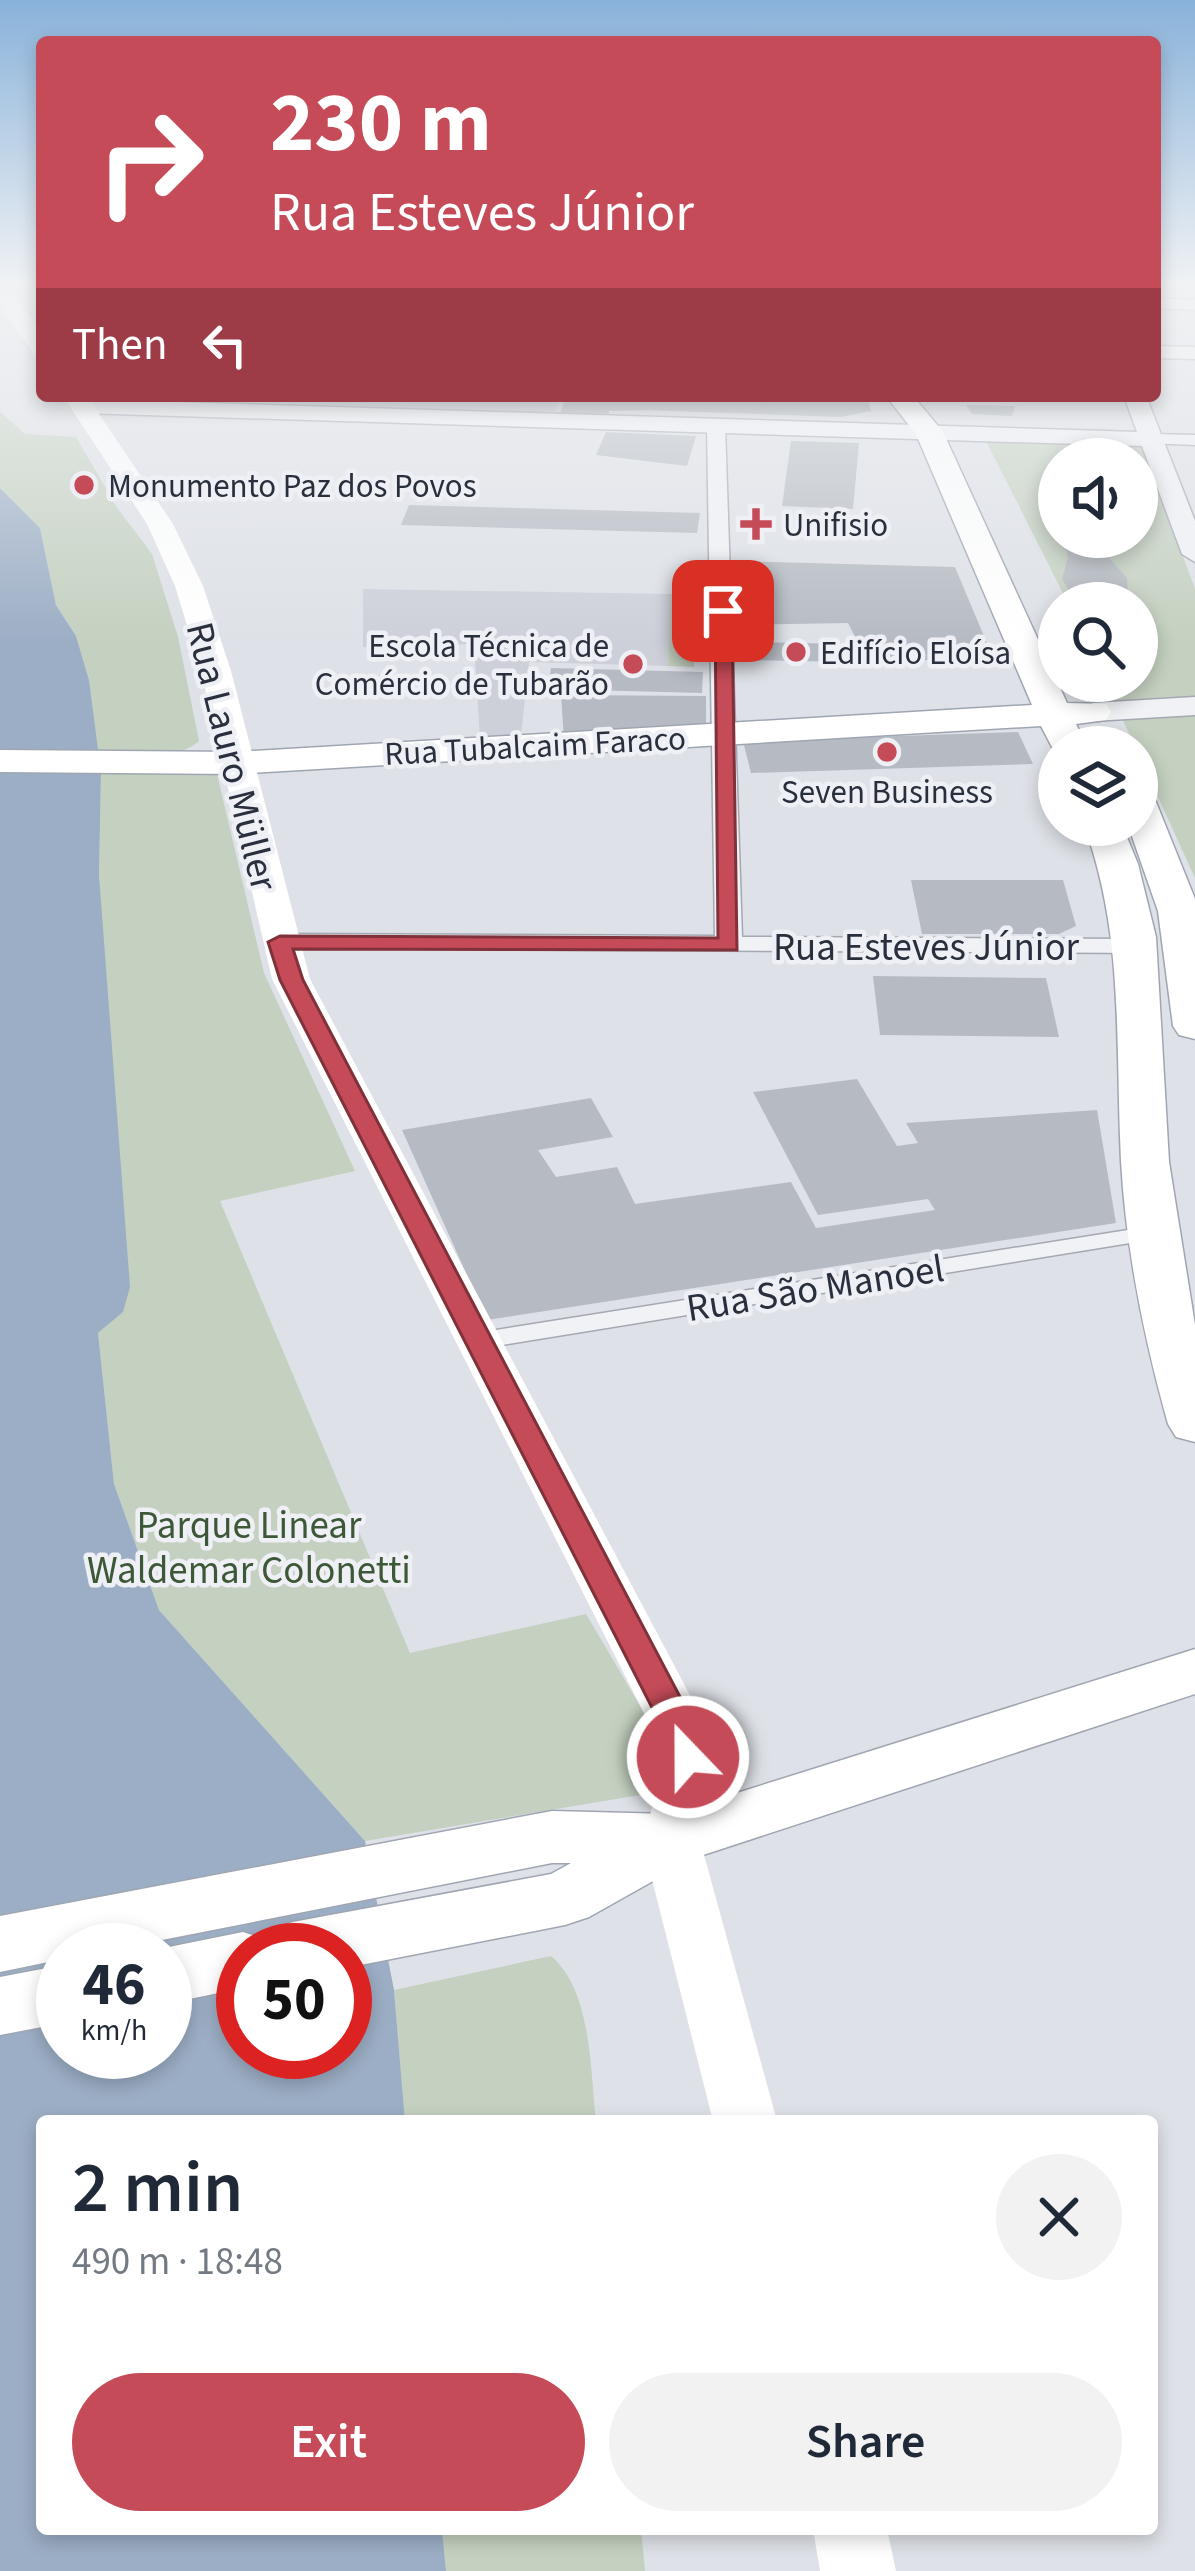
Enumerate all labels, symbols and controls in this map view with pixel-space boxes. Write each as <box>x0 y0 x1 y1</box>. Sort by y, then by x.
text: 230 m <box>270 64 492 184</box>
icon: right <box>72 84 228 240</box>
text: Rua Esteves Júnior <box>270 175 694 252</box>
icon: left <box>192 312 258 378</box>
text: Then <box>72 313 168 377</box>
map controls <box>1038 438 1158 846</box>
button: sound <box>1038 438 1158 558</box>
place label: Monumento Paz dos Povos <box>108 463 477 510</box>
marker: Monumento Paz dos Povos <box>71 472 97 498</box>
place label: Unifisio <box>783 502 888 549</box>
marker: Unifisio <box>740 508 772 540</box>
pin <box>672 560 774 662</box>
icon: arrive <box>690 578 756 644</box>
button: search <box>1038 582 1158 702</box>
street label: Rua Lauro Müller <box>171 616 292 897</box>
place label: Escola Técnica de Comércio de Tubarão <box>315 623 609 708</box>
place label: Edifício Eloísa <box>820 630 1011 677</box>
marker: Edifício Eloísa <box>783 639 809 665</box>
marker: Escola Técnica de Comércio de Tubarão <box>620 651 646 677</box>
street label: Rua Tubalcaim Faraco <box>383 715 687 778</box>
button: layers <box>1038 726 1158 846</box>
marker: Seven Business <box>874 739 900 765</box>
place label: Seven Business <box>781 769 993 816</box>
street label: Rua Esteves Júnior <box>773 920 1080 976</box>
street label: Rua São Manoel <box>683 1241 948 1337</box>
park label: Parque Linear Waldemar Colonetti <box>87 1498 411 1599</box>
position arrow <box>625 1694 751 1820</box>
speed limit sign: 50 <box>216 1923 372 2079</box>
text: 46 <box>82 1943 146 2028</box>
text: km/h <box>81 2009 147 2052</box>
text: 2 min <box>72 2137 243 2240</box>
button: close <box>996 2154 1122 2280</box>
text: 490 m · 18:48 <box>72 2234 283 2290</box>
button: Exit <box>72 2373 585 2511</box>
button: Share <box>609 2373 1122 2511</box>

